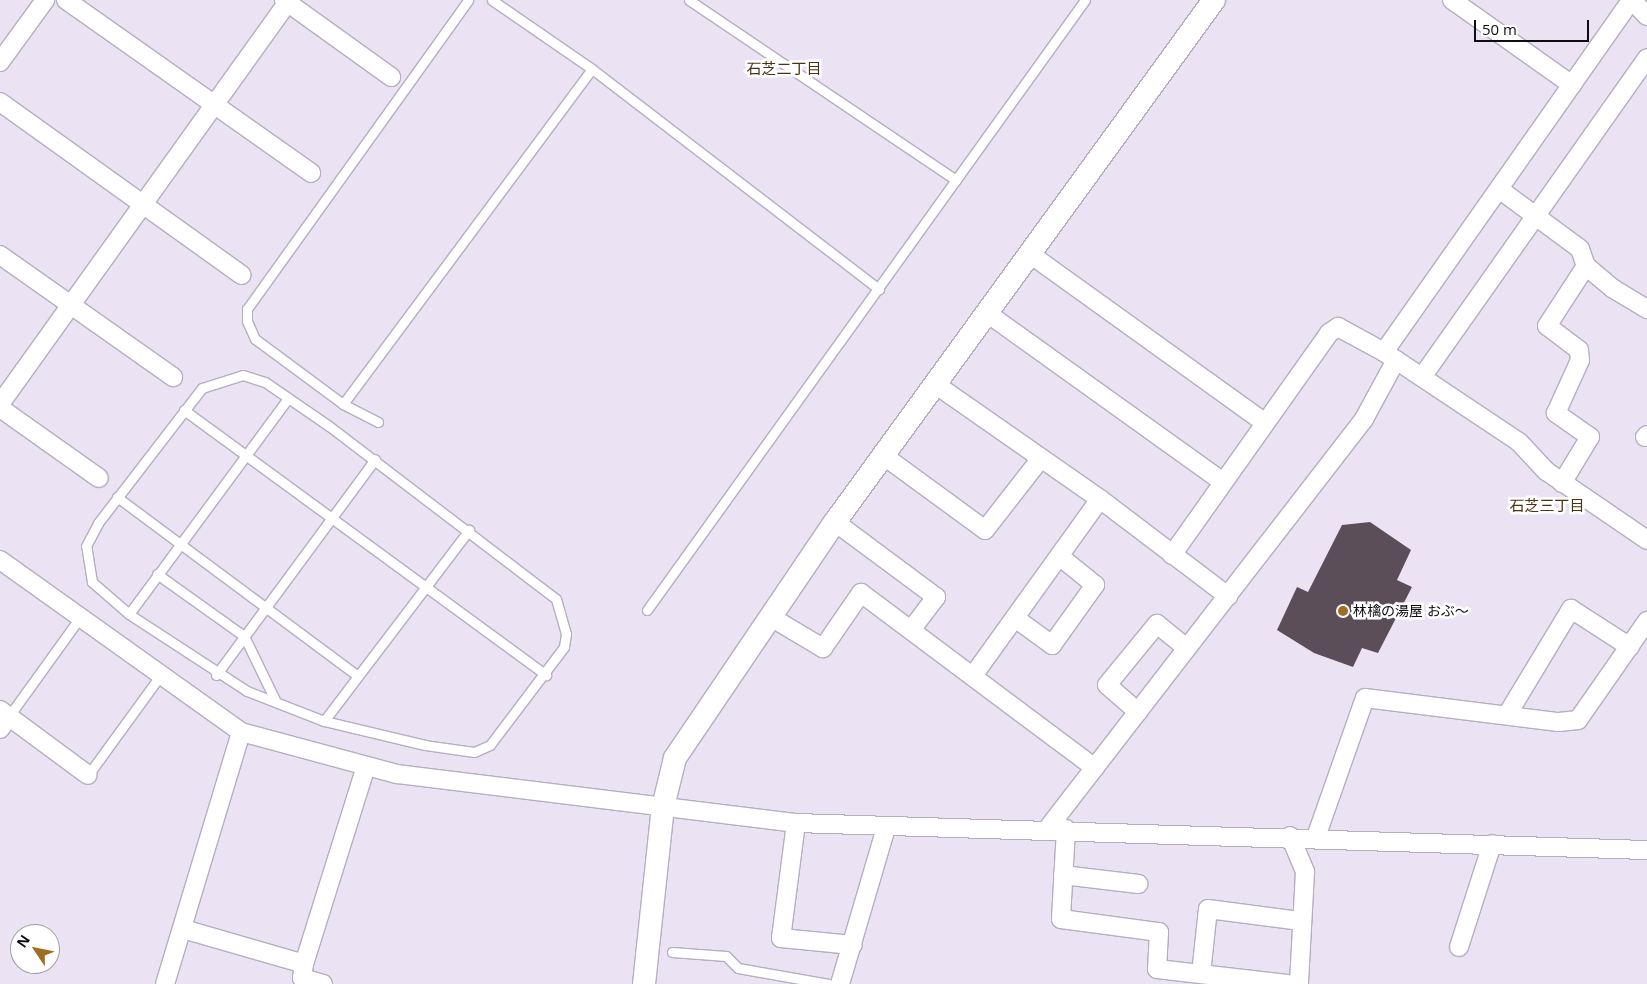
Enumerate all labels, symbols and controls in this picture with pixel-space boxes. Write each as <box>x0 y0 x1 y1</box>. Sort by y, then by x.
scale bar <box>1477 10 1592 42</box>
text: 50 m <box>1482 19 1517 39</box>
district label: 石芝二丁目 <box>747 60 821 78</box>
district label: 石芝三丁目 <box>1510 497 1584 515</box>
place label: 林檎の湯屋 おぶ～ <box>1353 603 1469 619</box>
marker: 林檎の湯屋 おぶ～ <box>1337 605 1349 617</box>
north arrow <box>10 924 60 974</box>
text: N <box>12 931 34 951</box>

